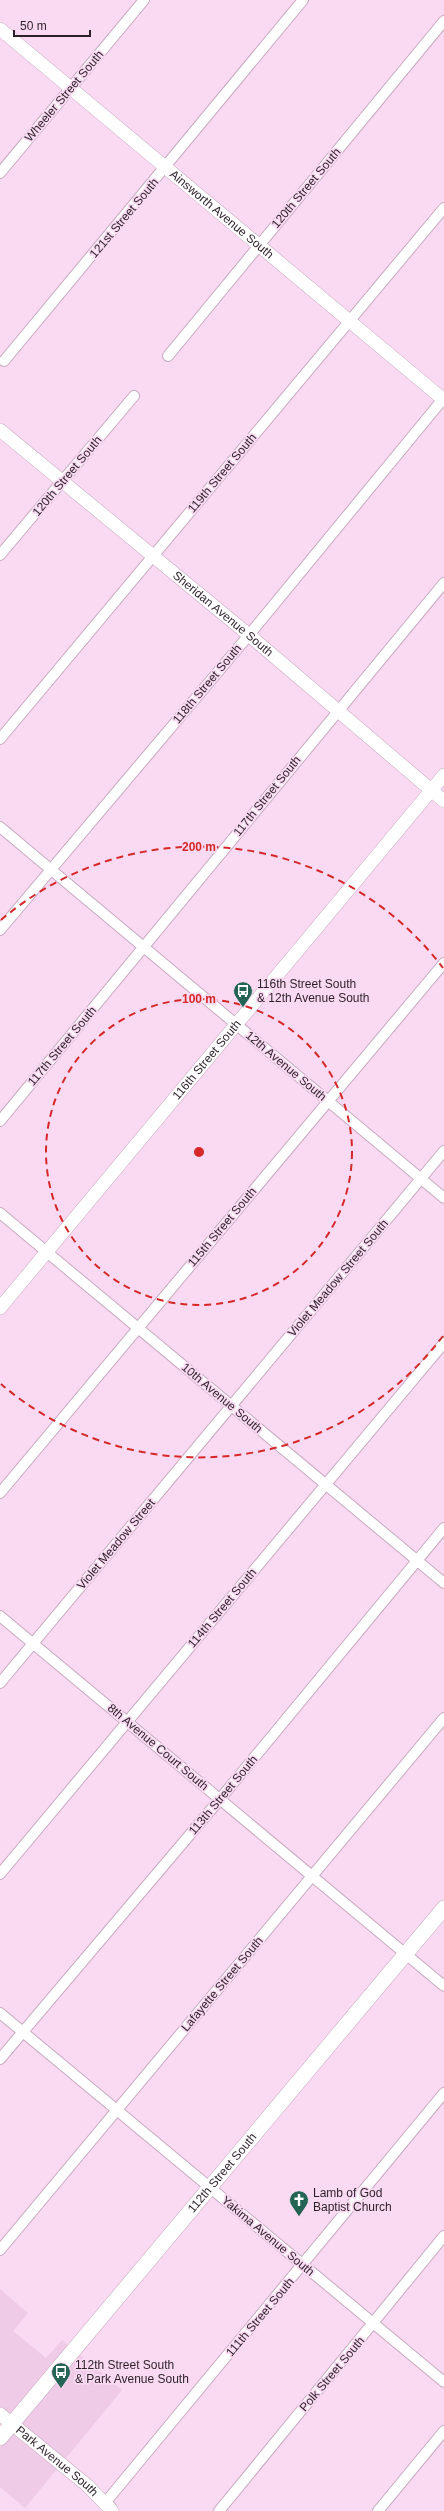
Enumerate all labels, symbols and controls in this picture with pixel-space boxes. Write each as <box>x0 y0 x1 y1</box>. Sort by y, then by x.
scale bar <box>14 12 90 38</box>
text: 50 m <box>20 19 47 33</box>
street label: Wheeler Street South <box>22 48 106 144</box>
street label: 120th Street South <box>268 145 344 231</box>
street label: Ainsworth Avenue South <box>167 167 276 262</box>
street label: 121st Street South <box>87 175 161 261</box>
street label: 119th Street South <box>185 431 259 515</box>
street label: 120th Street South <box>29 433 105 519</box>
street label: Sheridan Avenue South <box>170 568 276 659</box>
street label: 118th Street South <box>170 642 244 726</box>
street label: 117th Street South <box>230 753 304 839</box>
text: 200 m <box>182 840 216 854</box>
place label: 116th Street South & 12th Avenue South <box>257 977 370 1005</box>
bus stop icon: 116th Street South & 12th Avenue South <box>232 980 254 1008</box>
text: 100 m <box>182 992 216 1006</box>
street label: 117th Street South <box>25 1004 99 1088</box>
street label: 116th Street South <box>170 1017 244 1102</box>
street label: 12th Avenue South <box>243 1028 329 1104</box>
centre of rings <box>192 1145 206 1159</box>
street label: 115th Street South <box>185 1185 259 1269</box>
street label: Violet Meadow Street South <box>285 1217 391 1339</box>
street label: 10th Avenue South <box>179 1360 265 1436</box>
street label: Violet Meadow Street <box>74 1495 158 1592</box>
street label: 114th Street South <box>185 1566 259 1650</box>
street label: 8th Avenue Court South <box>105 1701 211 1793</box>
street label: 113th Street South <box>186 1753 260 1837</box>
street label: Lafayette Street South <box>178 1934 266 2034</box>
street label: 112th Street South <box>185 2130 259 2215</box>
place label: Lamb of God Baptist Church <box>313 2186 392 2214</box>
church icon: Lamb of God Baptist Church <box>288 2189 310 2217</box>
street label: Yakima Avenue South <box>219 2193 317 2279</box>
street label: 111th Street South <box>223 2275 297 2359</box>
street label: Polk Street South <box>297 2334 367 2414</box>
place label: 112th Street South & Park Avenue South <box>75 2358 189 2386</box>
bus stop icon: 112th Street South & Park Avenue South <box>50 2361 72 2389</box>
street label: Park Avenue South <box>13 2423 101 2499</box>

